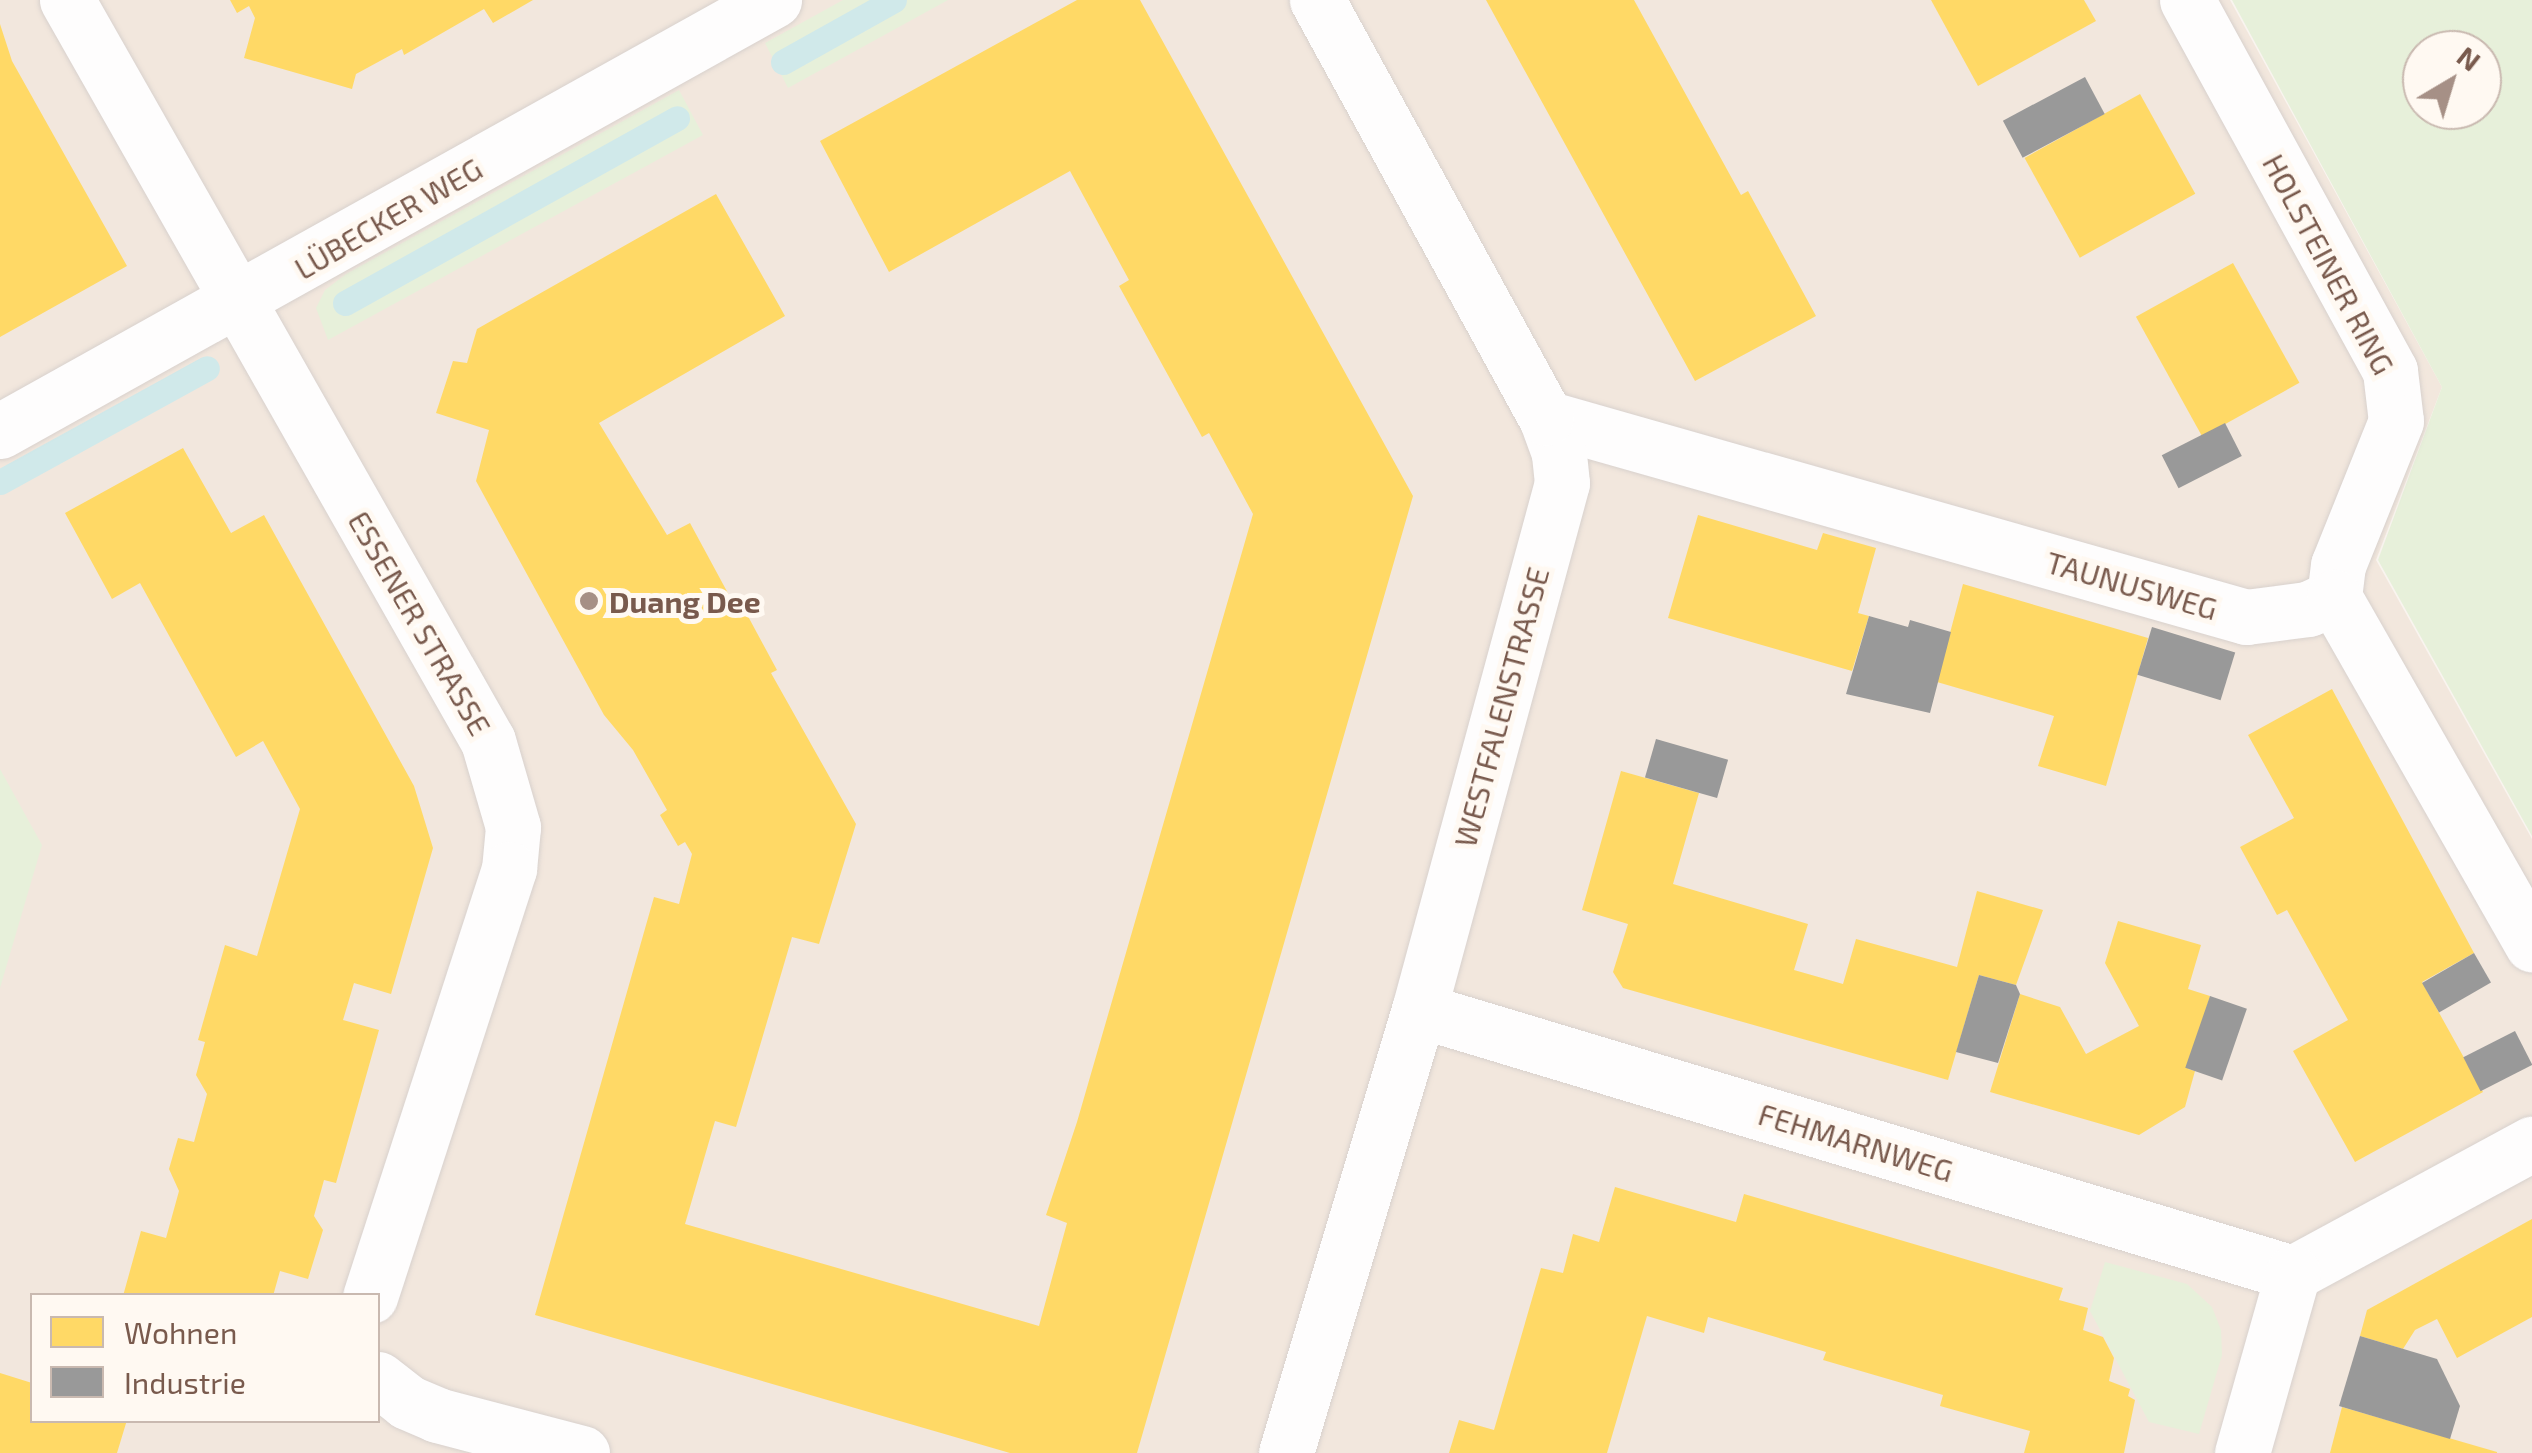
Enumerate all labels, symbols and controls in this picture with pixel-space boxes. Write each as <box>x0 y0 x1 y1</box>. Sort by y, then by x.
north arrow <box>2402 30 2502 130</box>
text: N <box>2451 38 2488 78</box>
street label: HOLSTEINER RING <box>2256 148 2402 380</box>
street label: LÜBECKER WEG <box>288 150 488 286</box>
street label: ESSENER STRASSE <box>341 505 499 741</box>
street label: TAUNUSWEG <box>2042 543 2222 627</box>
street label: WESTFALENSTRASSE <box>1446 563 1556 851</box>
place label: Duang Dee <box>609 583 761 619</box>
marker: Duang Dee <box>578 590 600 612</box>
street label: FEHMARNWEG <box>1754 1095 1958 1189</box>
legend <box>30 1293 380 1423</box>
text: Wohnen <box>124 1314 237 1350</box>
text: Industrie <box>124 1364 246 1400</box>

